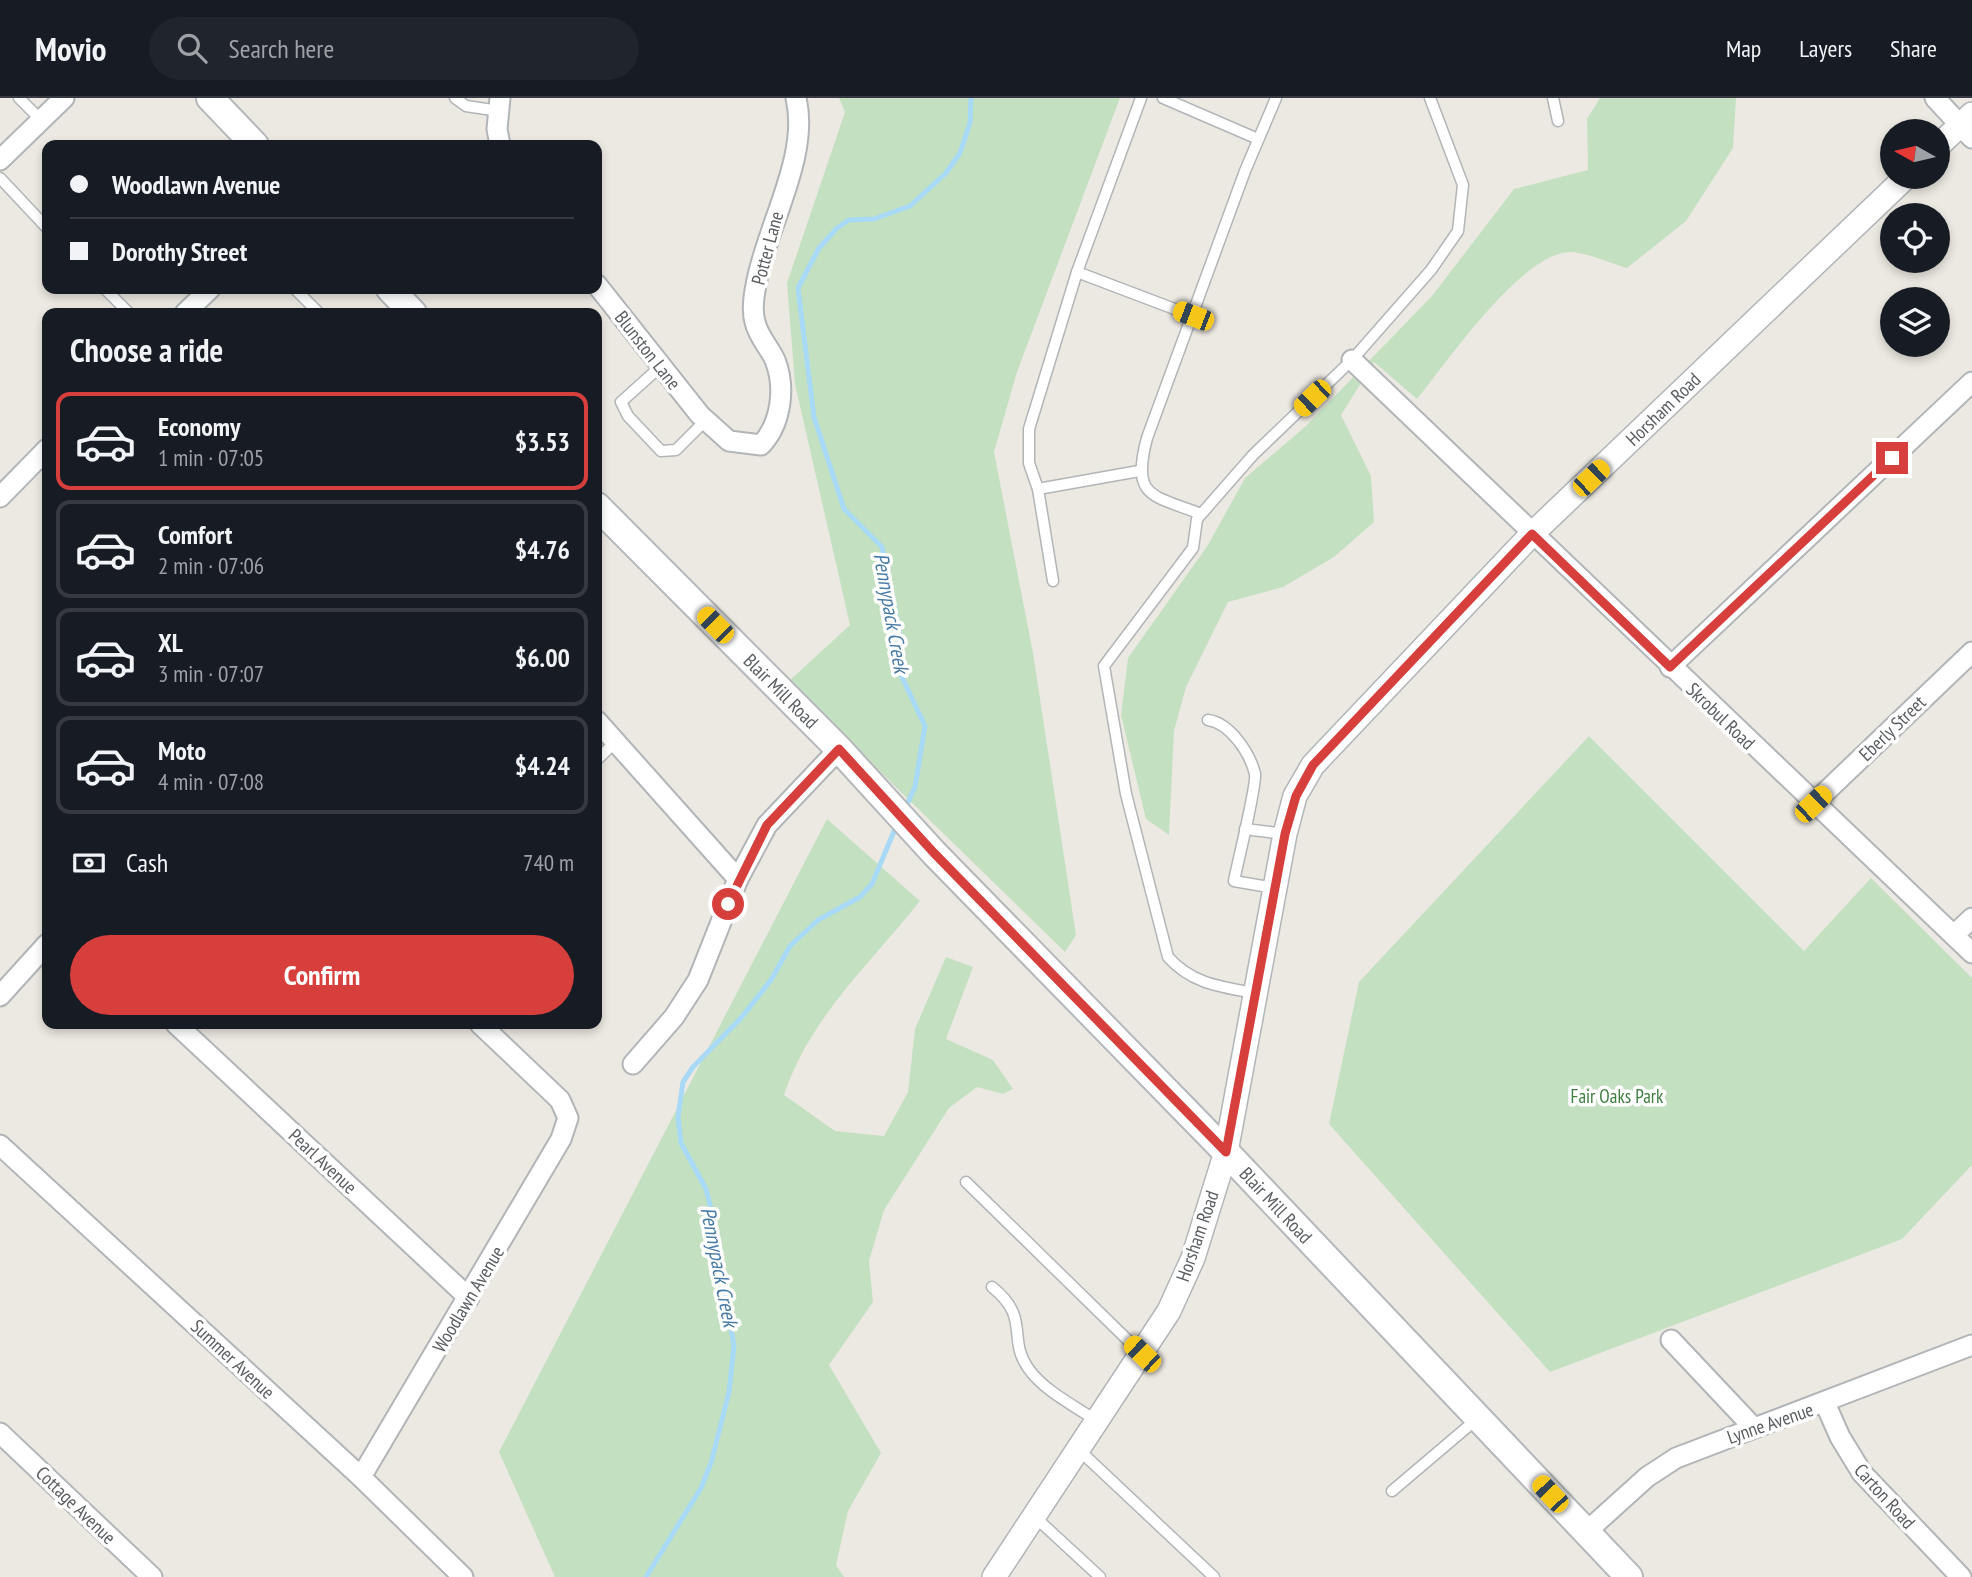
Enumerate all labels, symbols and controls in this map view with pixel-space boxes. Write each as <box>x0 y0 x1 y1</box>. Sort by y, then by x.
search box <box>149 17 639 80</box>
text: Movio <box>35 27 107 70</box>
icon: search <box>173 29 211 67</box>
text: Search here <box>229 32 334 65</box>
text: Map <box>1726 33 1761 64</box>
text: Layers <box>1799 33 1852 64</box>
text: Share <box>1890 33 1937 64</box>
north arrow <box>1880 119 1950 189</box>
map controls <box>1880 119 1950 357</box>
text: Woodlawn Avenue <box>112 168 280 201</box>
button: locate <box>1880 203 1950 273</box>
street label: Potter Lane <box>746 209 788 287</box>
text: Dorothy Street <box>112 235 247 268</box>
button: layers <box>1880 287 1950 357</box>
car <box>1170 299 1217 333</box>
street label: Blunston Lane <box>610 306 686 394</box>
text: Choose a ride <box>70 329 223 371</box>
street label: Horsham Road <box>1621 367 1705 451</box>
car <box>1290 376 1335 420</box>
icon: car <box>74 410 137 473</box>
text: Economy <box>158 410 240 443</box>
text: $3.53 <box>515 425 570 458</box>
route end <box>1876 442 1908 474</box>
text: 1 min · 07:05 <box>158 443 264 472</box>
car <box>1569 456 1614 500</box>
icon: car <box>74 518 137 581</box>
text: Comfort <box>158 518 232 551</box>
text: $4.76 <box>515 533 570 566</box>
text: 2 min · 07:06 <box>158 551 264 580</box>
water label: Pennypack Creek <box>868 551 916 678</box>
car <box>693 603 738 647</box>
icon: car <box>74 626 137 689</box>
text: XL <box>158 626 183 659</box>
text: $6.00 <box>515 641 570 674</box>
street label: Blair Mill Road <box>739 649 823 733</box>
text: 3 min · 07:07 <box>158 659 264 688</box>
street label: Skrobul Road <box>1682 677 1760 755</box>
street label: Eberly Street <box>1854 690 1931 766</box>
icon: car <box>74 734 137 797</box>
text: Moto <box>158 734 206 767</box>
text: $4.24 <box>515 749 570 782</box>
text: 4 min · 07:08 <box>158 767 264 796</box>
car <box>1791 782 1836 826</box>
icon: cash <box>70 844 108 882</box>
text: Cash <box>126 846 168 879</box>
text: 740 m <box>523 848 574 877</box>
route start <box>712 888 744 920</box>
button: Confirm <box>70 935 574 1015</box>
park label: Fair Oaks Park <box>1571 1084 1664 1108</box>
street label: Pearl Avenue <box>284 1123 362 1199</box>
street label: Blair Mill Road <box>1235 1162 1317 1248</box>
street label: Horsham Road <box>1170 1187 1224 1285</box>
water label: Pennypack Creek <box>695 1205 745 1332</box>
street label: Woodlawn Avenue <box>427 1241 509 1357</box>
street label: Summer Avenue <box>186 1314 280 1404</box>
car <box>1120 1332 1165 1376</box>
street label: Lynne Avenue <box>1724 1397 1816 1449</box>
street label: Carton Road <box>1849 1458 1921 1534</box>
street label: Cottage Avenue <box>31 1461 121 1549</box>
car <box>1528 1471 1573 1517</box>

